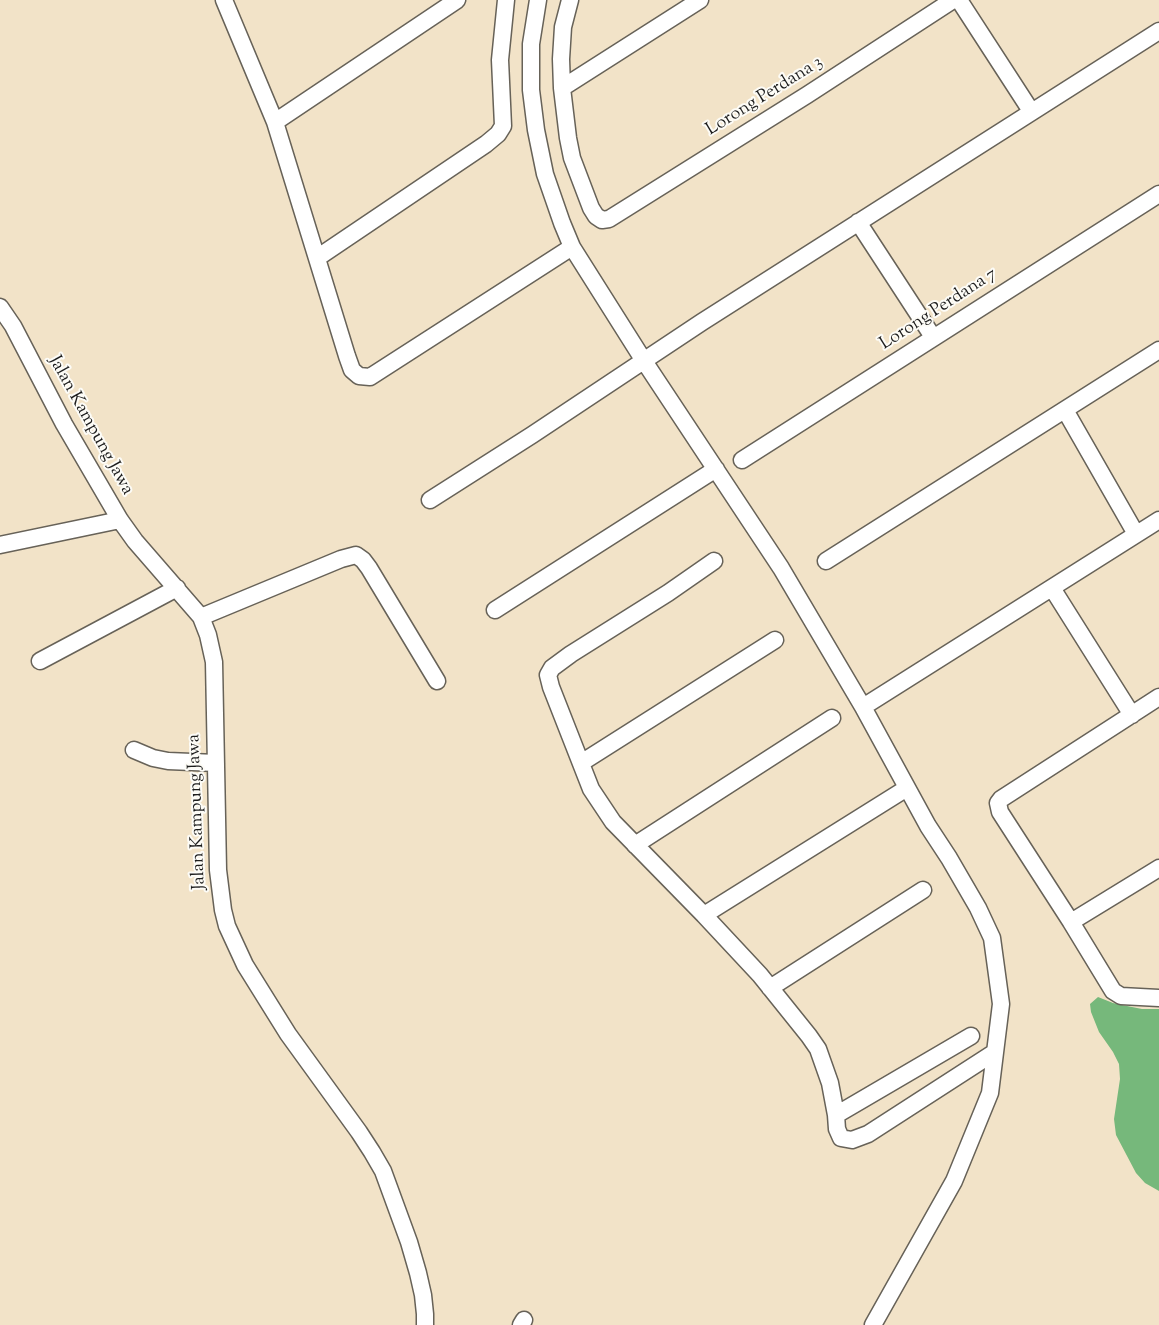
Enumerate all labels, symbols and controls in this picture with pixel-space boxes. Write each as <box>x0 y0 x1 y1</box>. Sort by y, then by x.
street label: Lorong Perdana 3 <box>703 52 827 142</box>
street label: Lorong Perdana 7 <box>876 264 1002 356</box>
street label: Jalan Kampung Jawa <box>43 353 137 499</box>
street label: Jalan Kampung Jawa <box>184 734 212 890</box>

